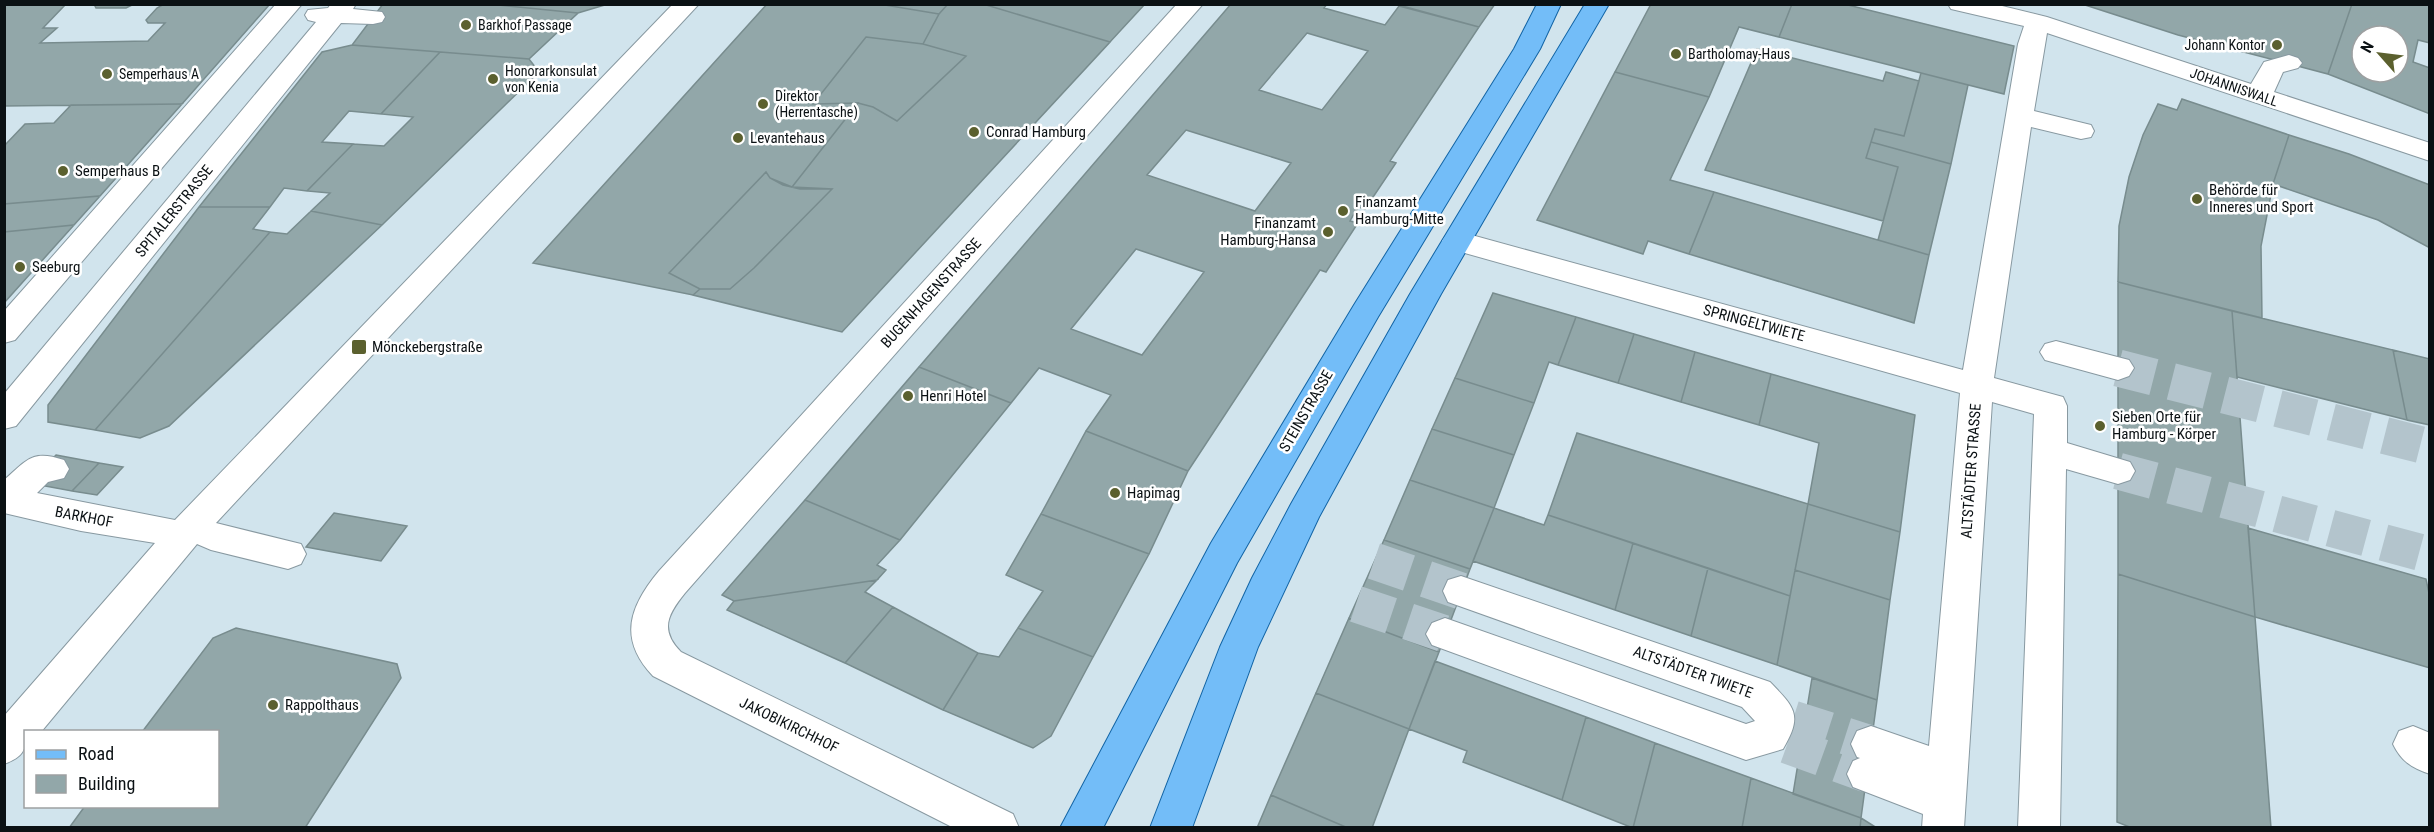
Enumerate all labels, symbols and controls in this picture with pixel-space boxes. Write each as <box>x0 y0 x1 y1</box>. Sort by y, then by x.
place label: Barkhof Passage <box>478 17 572 33</box>
marker: Barkhof Passage <box>459 18 473 32</box>
north arrow <box>2350 24 2410 84</box>
place label: Johann Kontor <box>2184 37 2265 53</box>
marker: Johann Kontor <box>2270 38 2284 52</box>
text: N <box>2357 38 2378 56</box>
place label: Bartholomay-Haus <box>1688 46 1790 62</box>
marker: Bartholomay-Haus <box>1669 47 1683 61</box>
place label: Honorarkonsulat von Kenia <box>505 63 597 95</box>
street label: JOHANNISWALL <box>2188 64 2280 110</box>
place label: Semperhaus A <box>119 66 199 82</box>
marker: Semperhaus A <box>100 67 114 81</box>
marker: Honorarkonsulat von Kenia <box>486 72 500 86</box>
place label: Direktor (Herrentasche) <box>775 88 858 121</box>
marker: Direktor (Herrentasche) <box>756 97 770 111</box>
place label: Conrad Hamburg <box>986 123 1086 141</box>
marker: Conrad Hamburg <box>967 125 981 139</box>
place label: Levantehaus <box>750 129 825 147</box>
marker: Levantehaus <box>731 131 745 145</box>
street label: SPITALERSTRASSE <box>131 161 217 261</box>
place label: Semperhaus B <box>75 162 160 180</box>
marker: Semperhaus B <box>56 164 70 178</box>
place label: Behörde für Inneres und Sport <box>2209 181 2314 216</box>
marker: Behörde für Inneres und Sport <box>2190 192 2204 206</box>
place label: Finanzamt Hamburg-Mitte <box>1355 193 1444 228</box>
marker: Finanzamt Hamburg-Mitte <box>1336 204 1350 218</box>
place label: Finanzamt Hamburg-Hansa <box>1220 214 1316 249</box>
marker: Finanzamt Hamburg-Hansa <box>1321 225 1335 239</box>
street label: BUGENHAGENSTRASSE <box>877 235 985 351</box>
place label: Seeburg <box>32 258 80 276</box>
marker: Seeburg <box>13 260 27 274</box>
street label: SPRINGELTWIETE <box>1701 301 1807 345</box>
marker: Mönckebergstraße <box>350 338 368 356</box>
place label: Mönckebergstraße <box>372 338 483 356</box>
street label: STEINSTRASSE <box>1275 367 1337 455</box>
place label: Henri Hotel <box>920 387 987 405</box>
marker: Henri Hotel <box>901 389 915 403</box>
street label: ALTSTÄDTER STRASSE <box>1957 403 1985 539</box>
place label: Sieben Orte für Hamburg - Körper <box>2112 408 2216 443</box>
marker: Sieben Orte für Hamburg - Körper <box>2093 419 2107 433</box>
place label: Hapimag <box>1127 484 1180 502</box>
marker: Hapimag <box>1108 486 1122 500</box>
street label: BARKHOF <box>54 503 114 531</box>
street label: ALTSTÄDTER TWIETE <box>1631 642 1755 702</box>
street label: JAKOBIKIRCHHOF <box>737 693 841 757</box>
place label: Rappolthaus <box>285 696 359 714</box>
marker: Rappolthaus <box>266 698 280 712</box>
legend <box>24 730 219 808</box>
text: Road <box>78 743 114 764</box>
text: Building <box>78 773 135 794</box>

